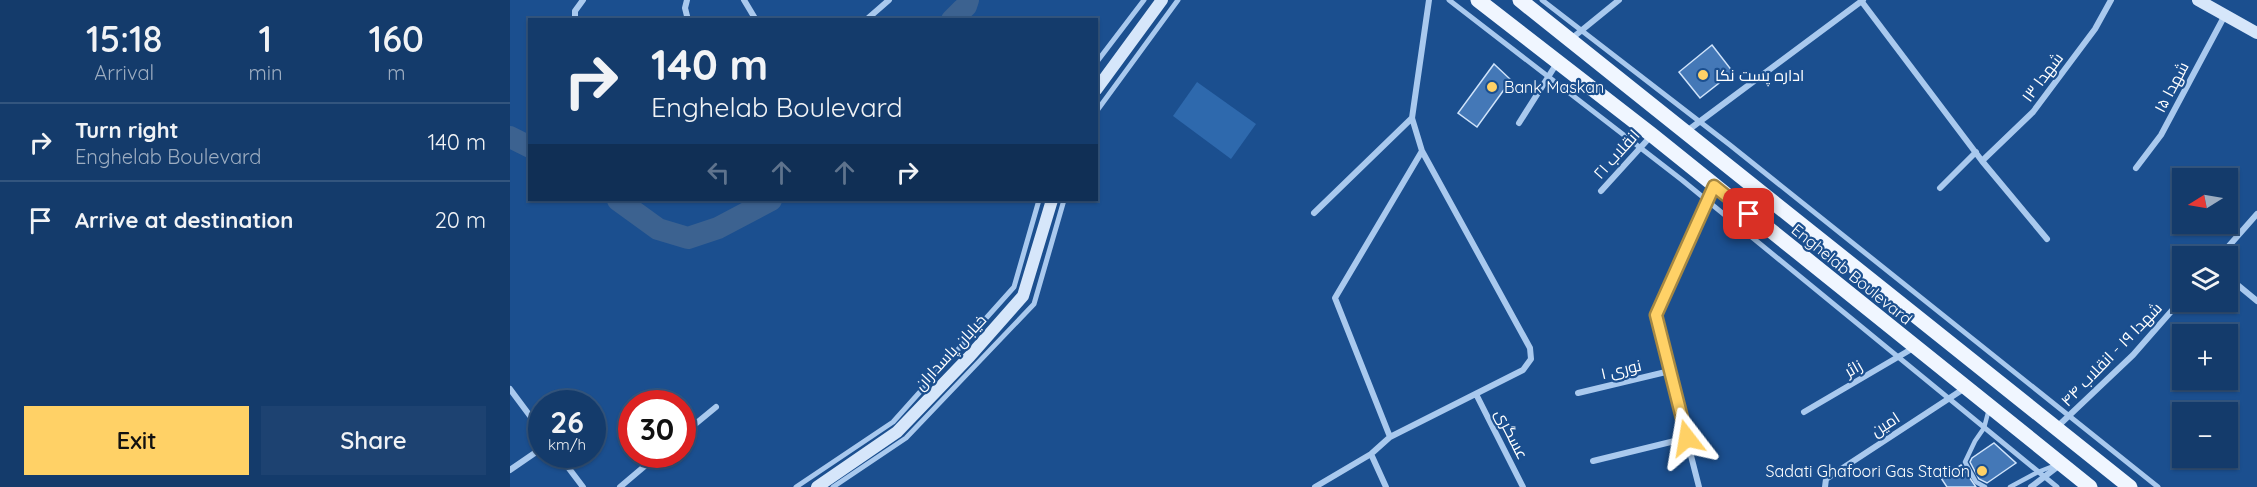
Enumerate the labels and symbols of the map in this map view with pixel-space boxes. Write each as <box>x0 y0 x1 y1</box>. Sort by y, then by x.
street label: شهدا ۱۳ <box>2017 48 2068 106</box>
street label: شهدا ۱۵ <box>2149 58 2194 116</box>
place label: اداره پست نکا <box>1715 65 1804 87</box>
marker: اداره پست نکا <box>1696 68 1710 82</box>
place label: Bank Maskan <box>1504 77 1604 97</box>
marker: Bank Maskan <box>1485 80 1499 94</box>
street label: انقلاب ۲۱ <box>1589 125 1643 183</box>
north arrow <box>2172 168 2238 234</box>
pin <box>1723 188 1774 239</box>
street label: Enghelab Boulevard <box>1788 219 1916 329</box>
street label: شهدا ۱۹ - انقلاب ۴۴ <box>2056 298 2167 411</box>
street label: خیابان پاسداران <box>910 310 992 396</box>
street label: نوری ۱ <box>1599 355 1644 384</box>
street label: زائر <box>1840 355 1866 382</box>
speed limit sign: 30 <box>618 390 696 468</box>
street label: عسگری <box>1490 406 1533 463</box>
position arrow <box>1655 406 1719 470</box>
street label: امین <box>1867 407 1904 442</box>
place label: Sadati Ghafoori Gas Station <box>1766 461 1970 481</box>
marker: Sadati Ghafoori Gas Station <box>1975 464 1989 478</box>

